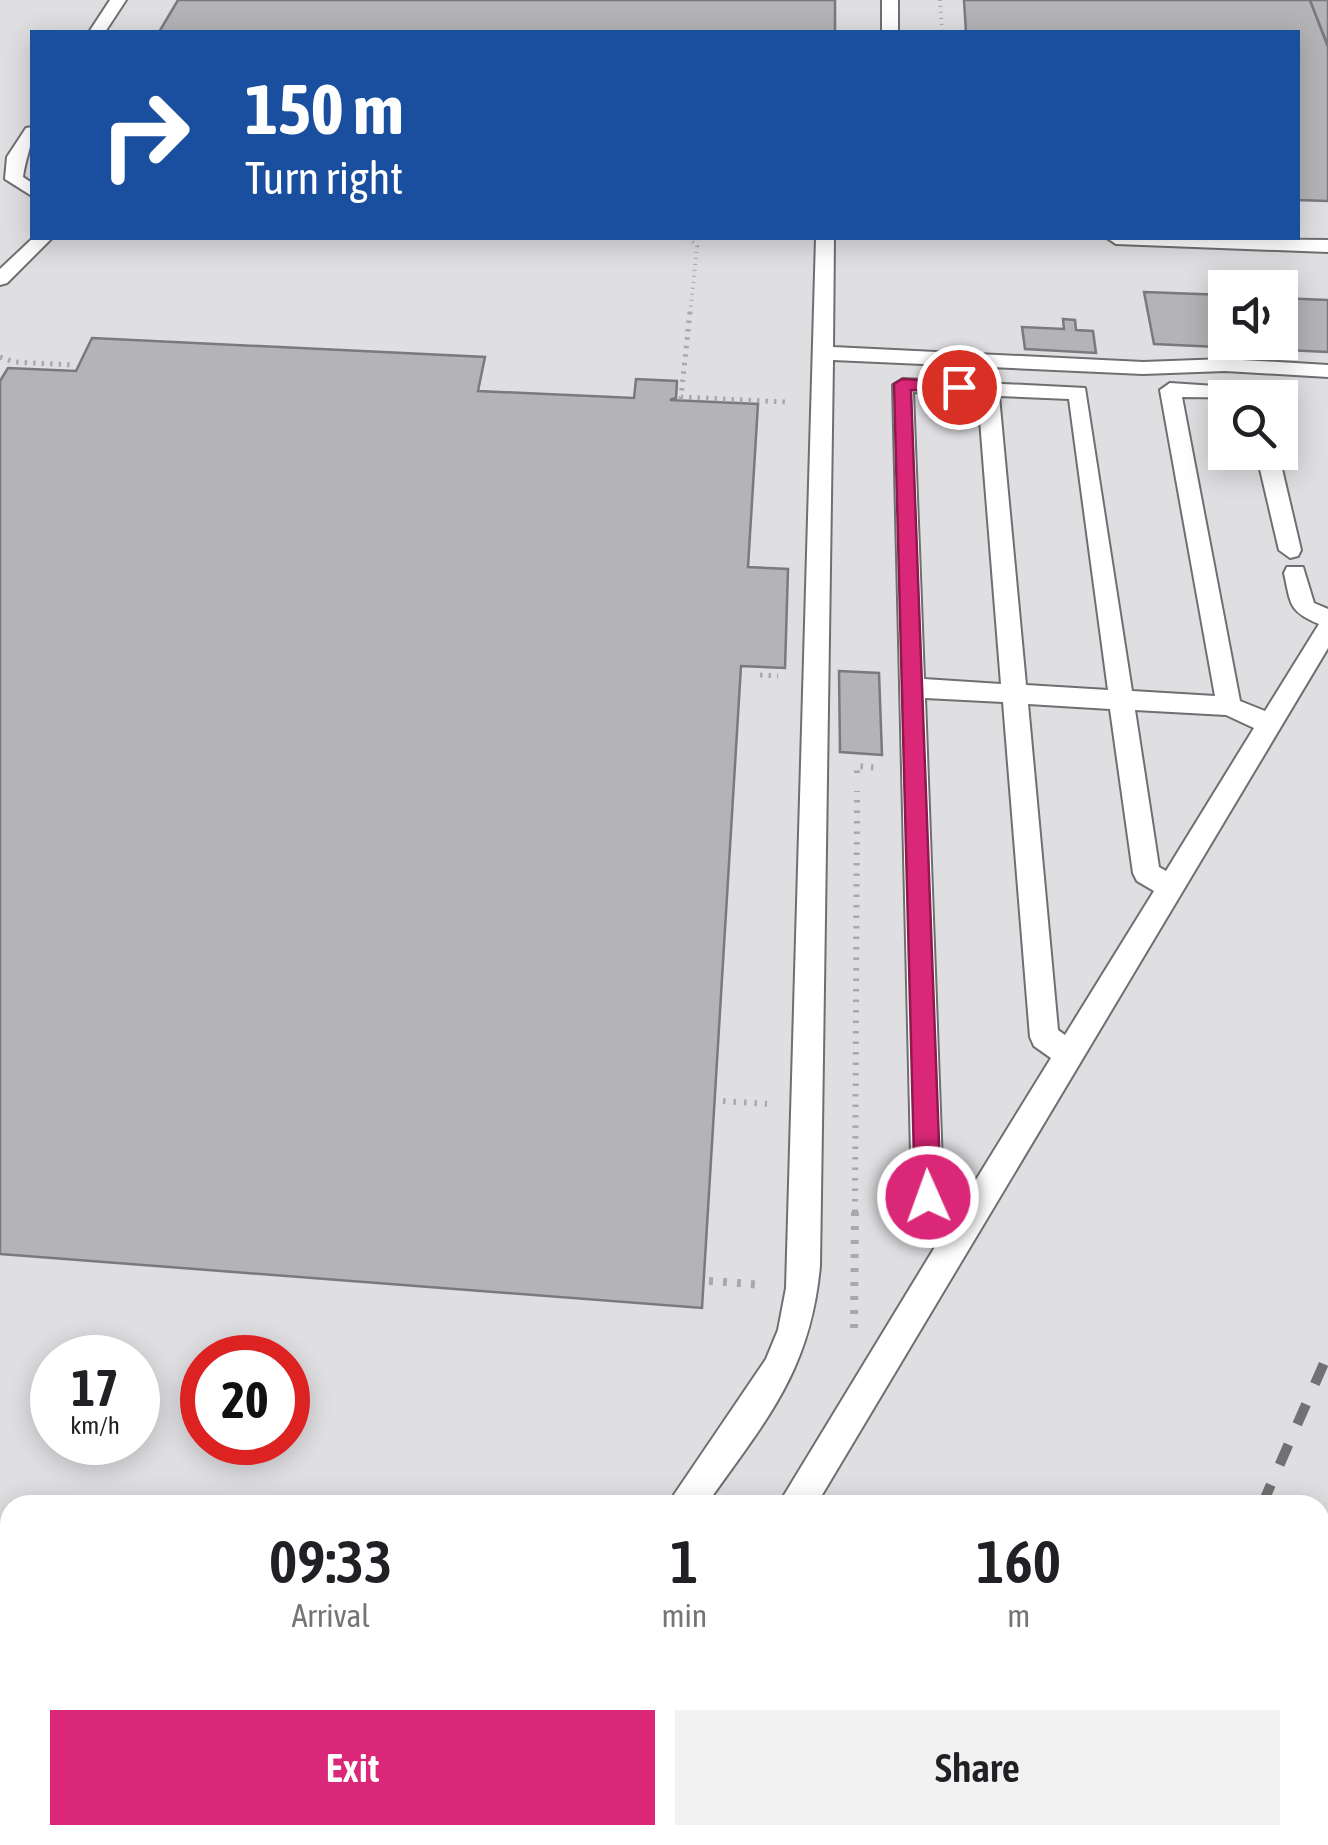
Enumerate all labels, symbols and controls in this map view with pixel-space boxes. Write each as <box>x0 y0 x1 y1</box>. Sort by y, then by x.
text: 150 m <box>245 69 404 149</box>
icon: right <box>80 70 210 200</box>
text: Turn right <box>245 152 403 204</box>
map controls <box>1208 270 1298 470</box>
button: sound <box>1208 270 1298 360</box>
pin <box>917 345 1002 430</box>
icon: arrive <box>932 360 987 415</box>
button: search <box>1208 380 1298 470</box>
position arrow <box>876 1145 980 1249</box>
speed limit sign: 20 <box>180 1335 310 1465</box>
text: 17 <box>71 1359 118 1417</box>
text: km/h <box>70 1411 120 1439</box>
text: 09:33 <box>269 1527 392 1596</box>
text: 1 <box>670 1527 699 1596</box>
text: 160 <box>976 1527 1061 1596</box>
text: Arrival <box>292 1597 370 1634</box>
text: min <box>661 1597 707 1634</box>
text: m <box>1007 1597 1030 1634</box>
button: Exit <box>50 1710 655 1825</box>
button: Share <box>675 1710 1280 1825</box>

